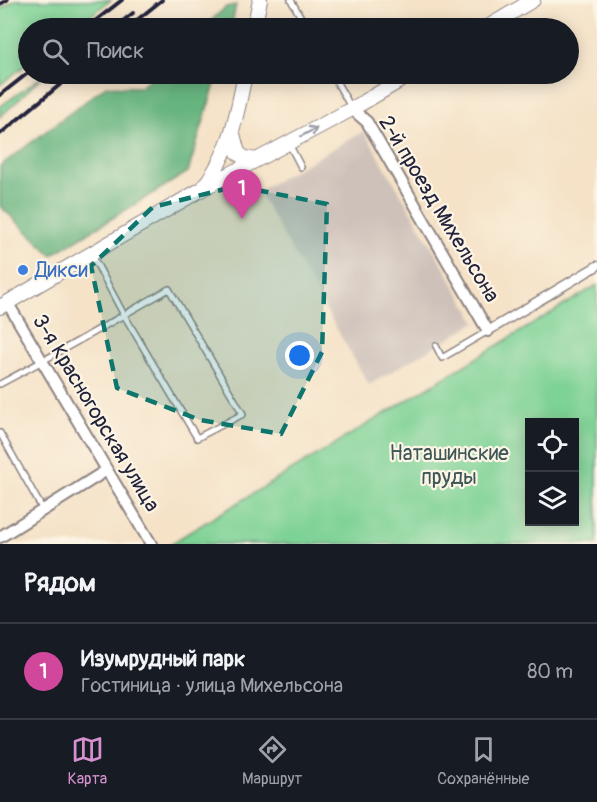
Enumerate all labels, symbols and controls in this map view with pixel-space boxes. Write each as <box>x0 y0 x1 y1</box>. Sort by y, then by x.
search box <box>18 18 579 84</box>
icon: search <box>39 35 72 68</box>
text: Поиск <box>87 37 144 65</box>
street label: 2-й проезд Михельсона <box>373 111 505 307</box>
one-way arrow <box>300 126 317 138</box>
pin: 1 <box>222 170 262 219</box>
place label: Дикси <box>34 257 88 284</box>
marker: Дикси <box>16 263 30 277</box>
street label: 3-я Красногорская улица <box>26 309 166 517</box>
your location <box>285 341 314 370</box>
map controls <box>525 418 579 526</box>
button: locate <box>525 418 579 472</box>
park label: Наташинские пруды <box>389 440 509 491</box>
button: layers <box>525 472 579 526</box>
text: Рядом <box>24 567 96 599</box>
text: Изумрудный парк <box>81 645 245 673</box>
text: 1 <box>40 659 47 684</box>
text: 80 m <box>527 659 573 684</box>
text: Гостиница · улица Михельсона <box>81 673 343 698</box>
tab: Карта <box>67 733 107 789</box>
tab: Маршрут <box>242 733 302 789</box>
tab: Сохранённые <box>437 733 530 789</box>

